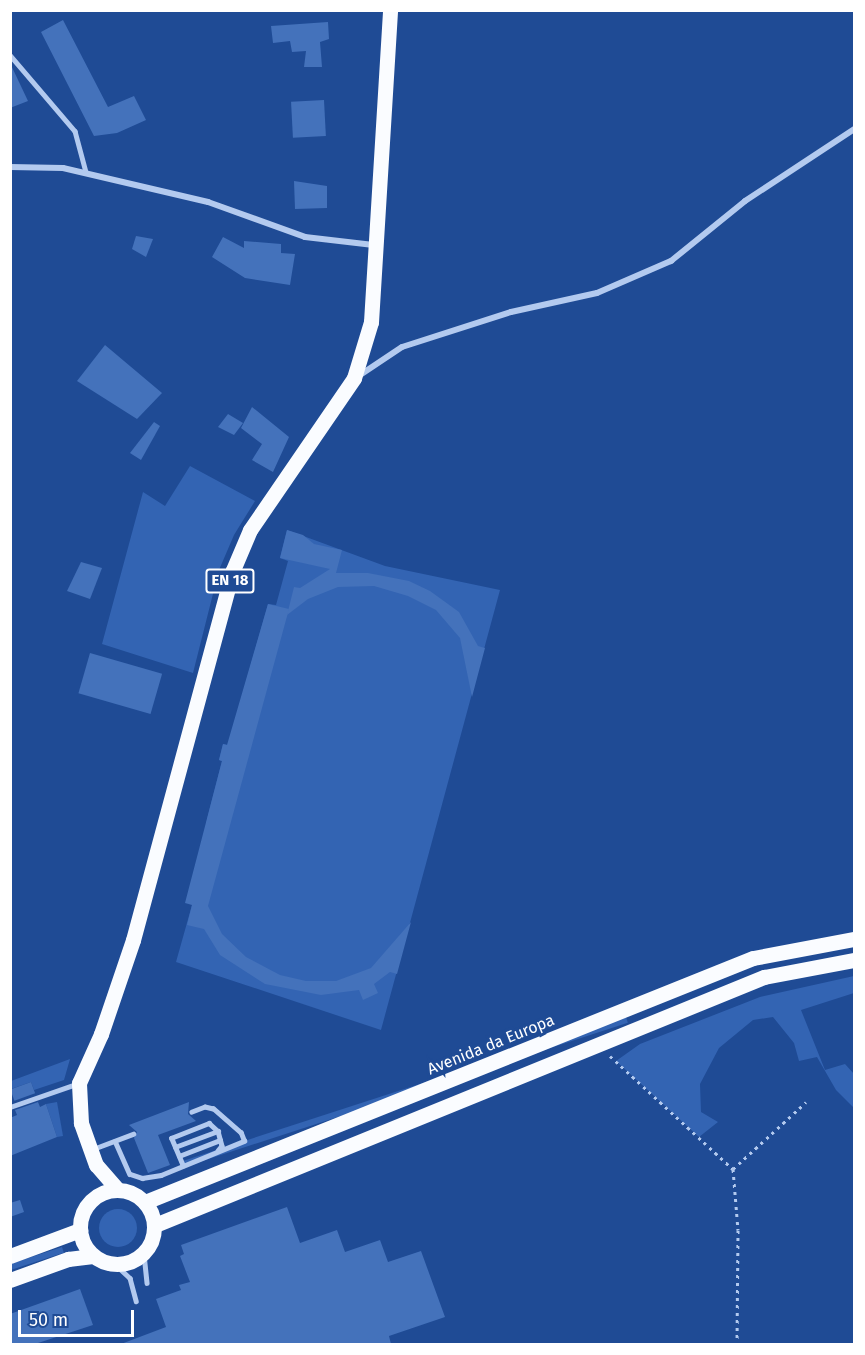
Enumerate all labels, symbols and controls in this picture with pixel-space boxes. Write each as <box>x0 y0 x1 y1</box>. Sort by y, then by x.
road number: EN 18 <box>204 569 256 593</box>
street label: Avenida da Europa <box>425 1011 557 1079</box>
scale bar <box>21 1298 136 1336</box>
text: 50 m <box>29 1309 68 1331</box>

